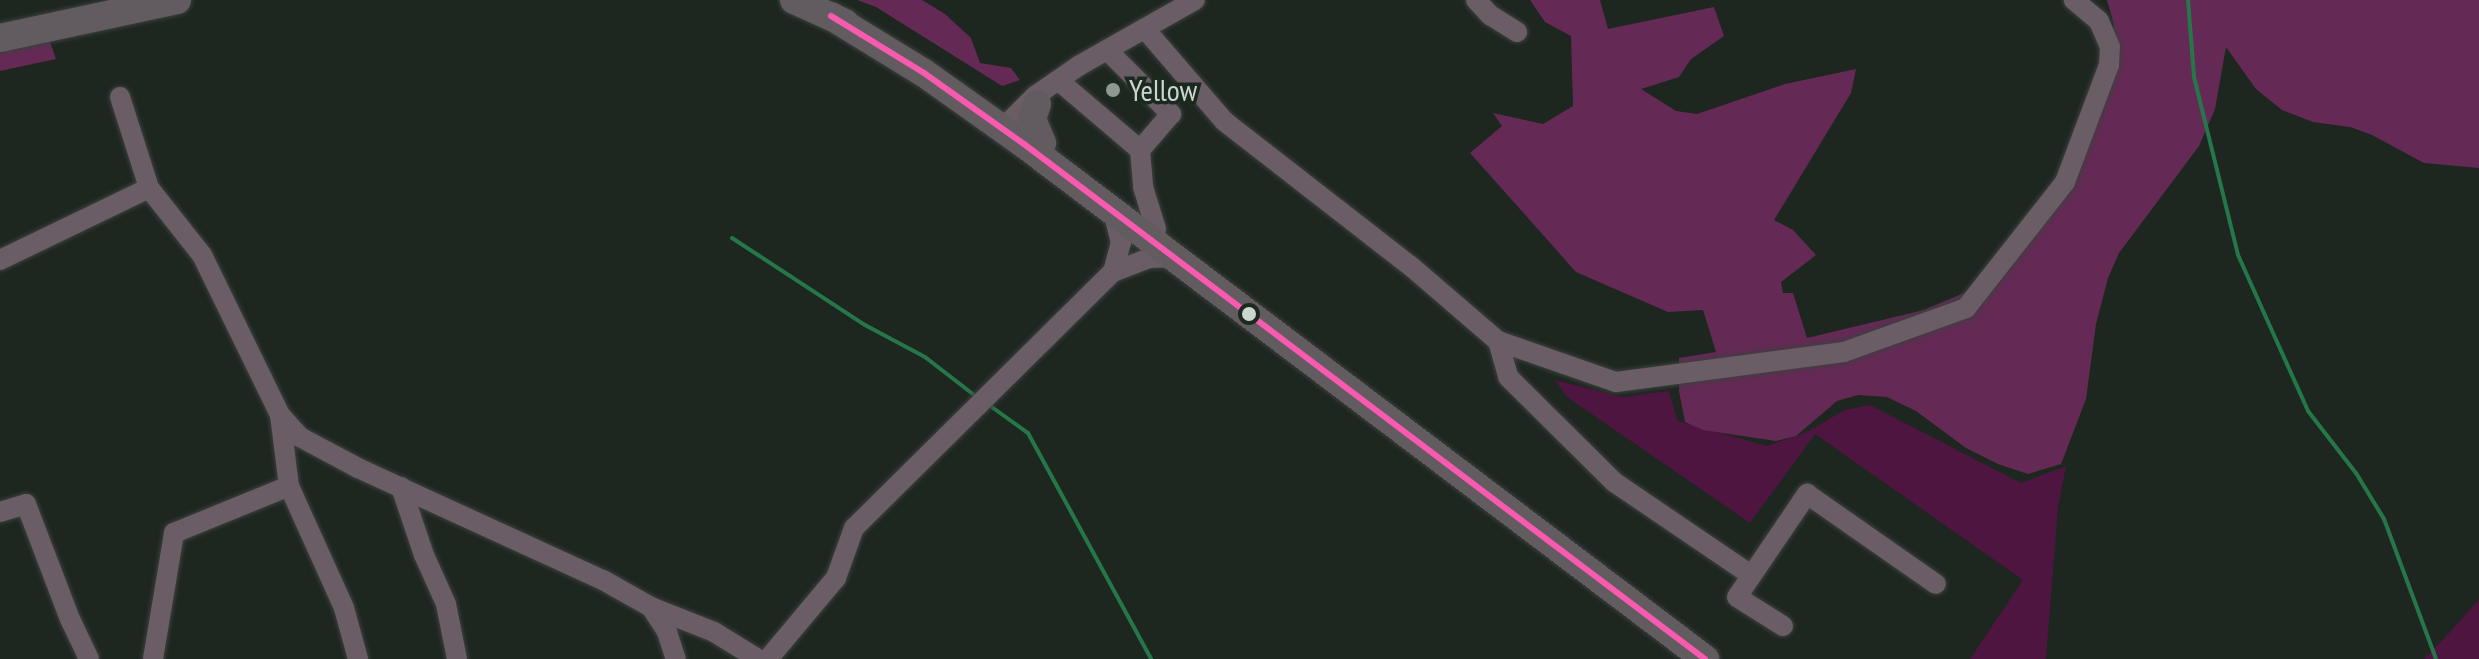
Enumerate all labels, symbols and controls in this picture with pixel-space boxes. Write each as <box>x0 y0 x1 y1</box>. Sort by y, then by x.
place label: Yellow <box>1129 72 1197 108</box>
marker: Yellow <box>1104 81 1122 99</box>
unlabelled marker <box>1241 306 1257 322</box>

